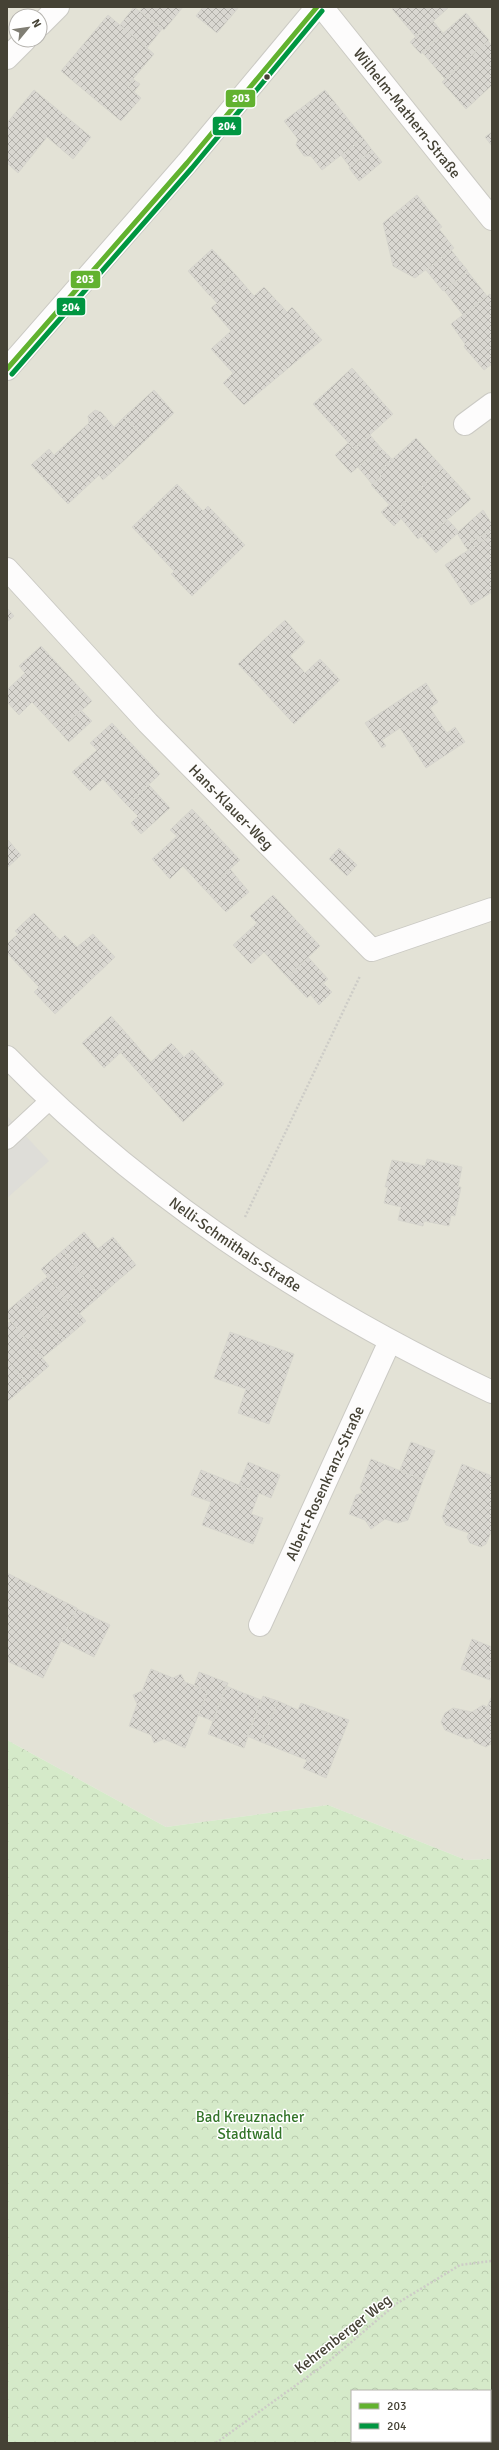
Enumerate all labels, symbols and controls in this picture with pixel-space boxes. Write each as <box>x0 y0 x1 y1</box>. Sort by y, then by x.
north arrow <box>8 8 48 48</box>
text: N <box>29 17 44 30</box>
street label: Wilhelm-Mathern-Straße <box>350 44 465 182</box>
unlabelled marker <box>262 72 272 82</box>
line badge: 203 <box>225 89 256 108</box>
text: 203 <box>232 92 250 105</box>
line badge: 204 <box>212 116 242 136</box>
text: 204 <box>218 120 236 133</box>
line badge: 203 <box>70 270 101 289</box>
text: 203 <box>76 273 94 286</box>
line badge: 204 <box>56 297 86 316</box>
text: 204 <box>62 301 80 314</box>
street label: Hans-Klauer-Weg <box>185 761 277 854</box>
street label: Nelli-Schmithals-Straße <box>166 1193 305 1296</box>
street label: Albert-Rosenkranz-Straße <box>282 1403 368 1563</box>
park label: Bad Kreuznacher Stadtwald <box>196 2108 305 2143</box>
street label: Kehrenberger Weg <box>291 2291 395 2377</box>
legend <box>351 2390 491 2442</box>
text: 203 <box>387 2399 406 2414</box>
text: 204 <box>387 2419 407 2434</box>

